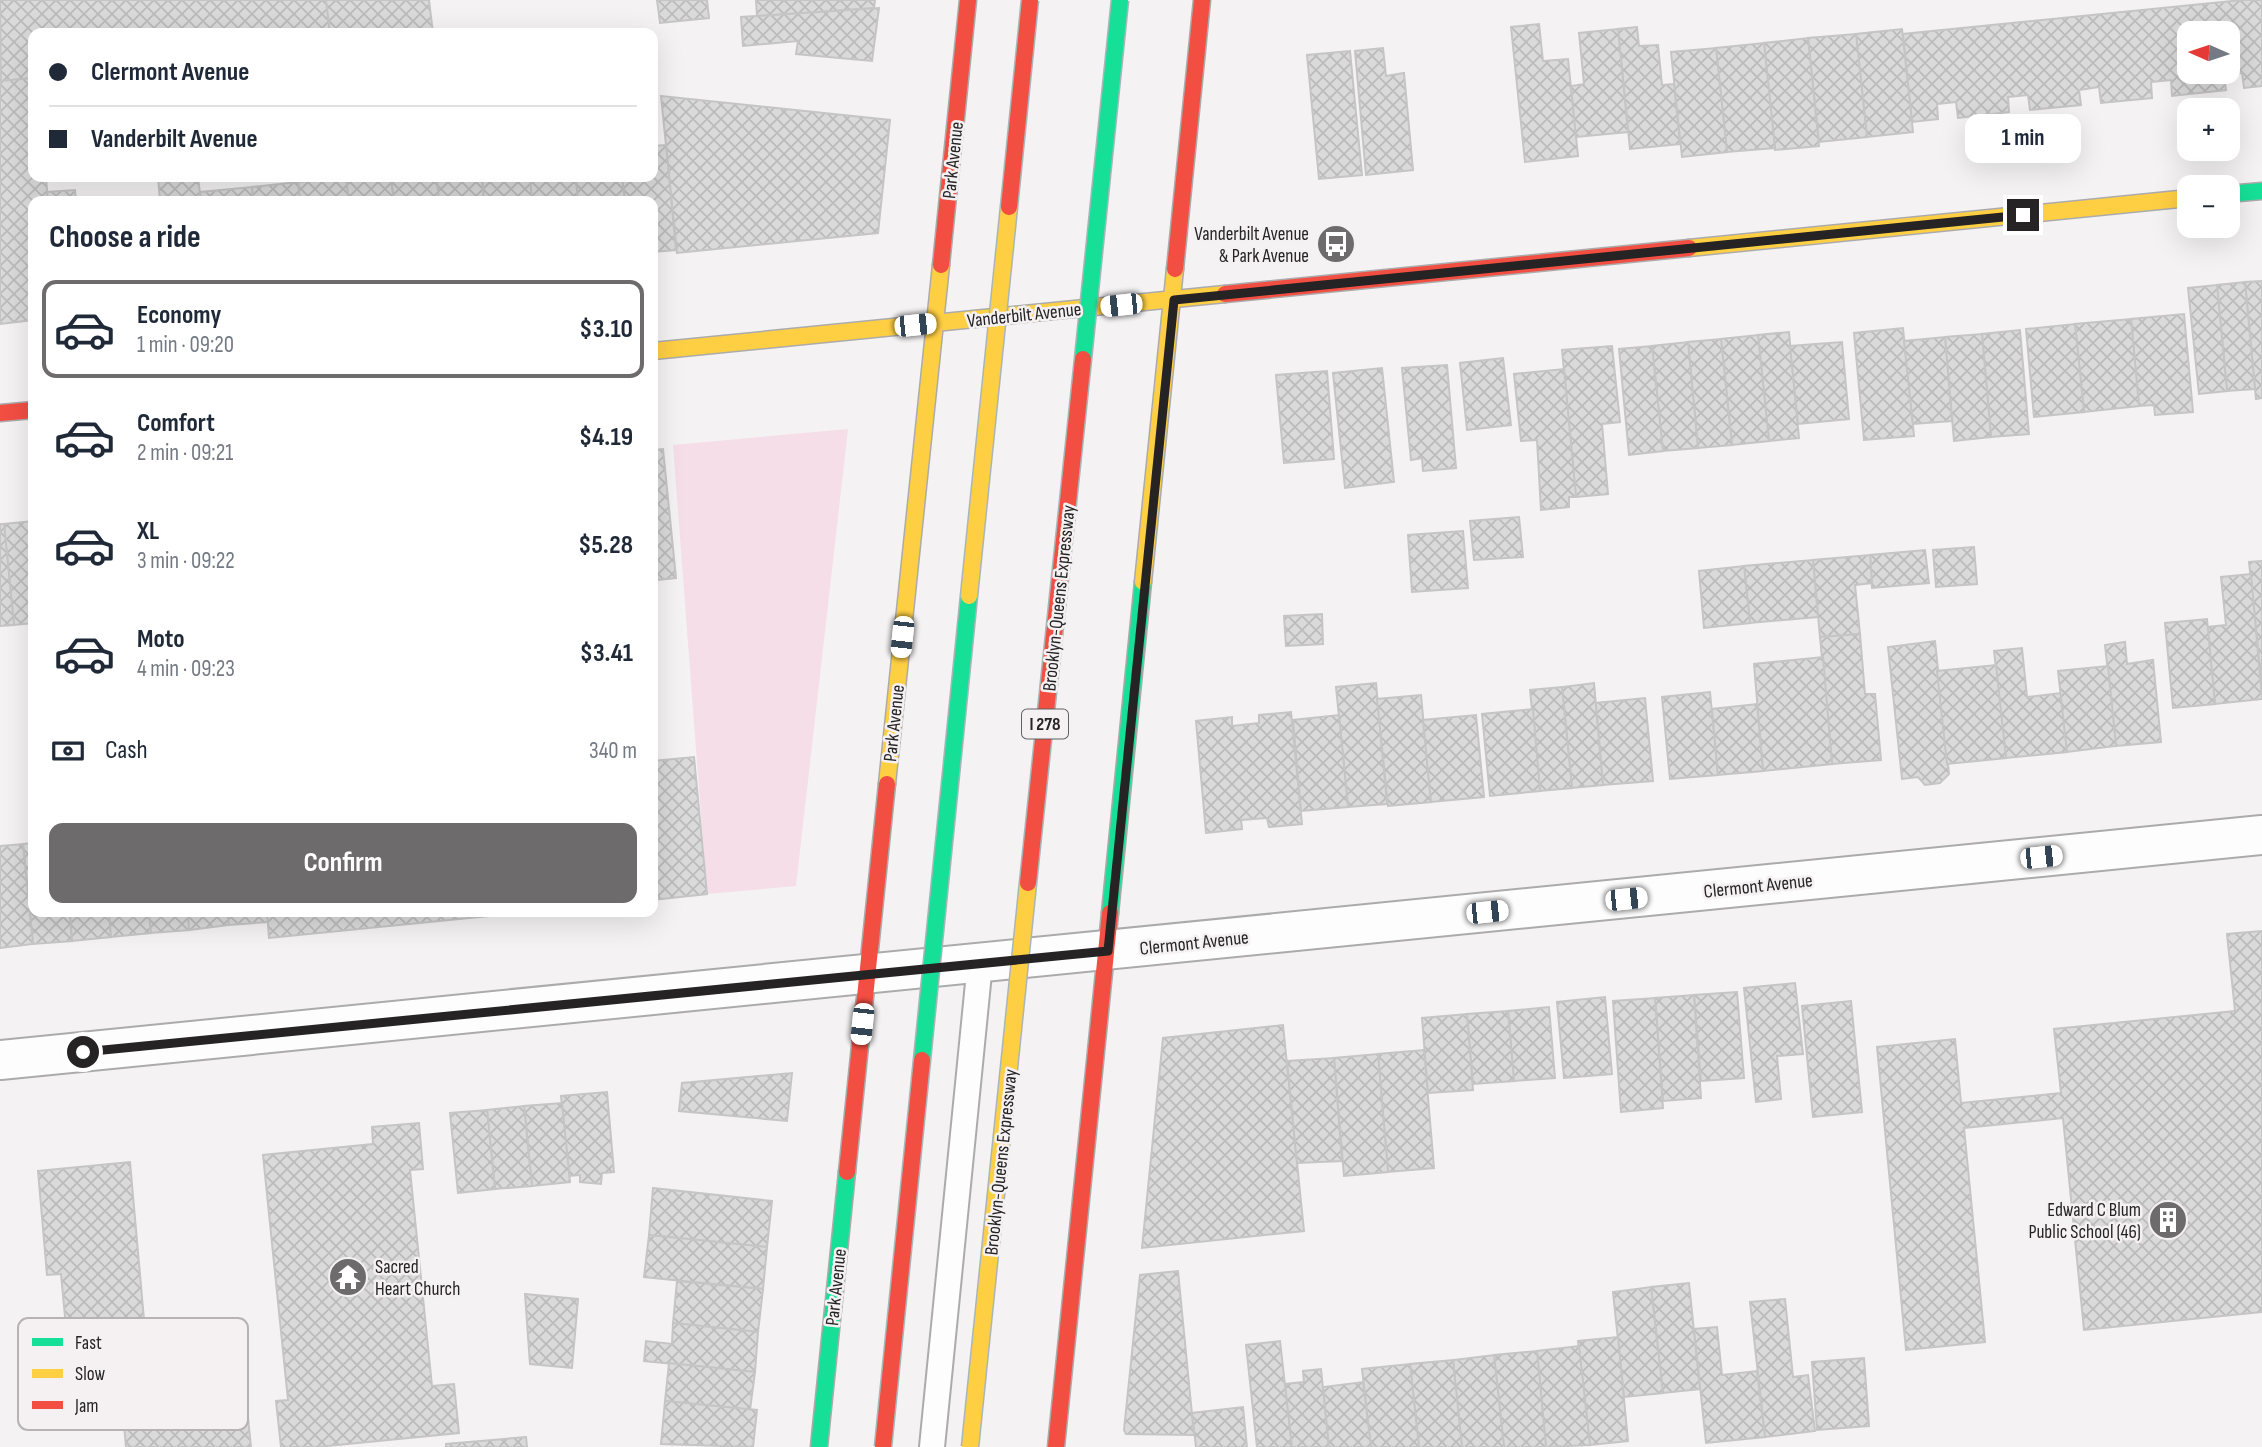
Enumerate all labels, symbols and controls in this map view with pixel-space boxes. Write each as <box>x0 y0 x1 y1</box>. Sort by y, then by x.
north arrow <box>2177 21 2240 84</box>
map controls <box>2177 21 2240 238</box>
text: Clermont Avenue <box>91 57 249 88</box>
button: + <box>2177 98 2240 161</box>
callout: 1 min <box>1965 114 2081 162</box>
street label: Park Avenue <box>938 121 969 200</box>
text: Vanderbilt Avenue <box>91 124 258 155</box>
text: 1 min <box>2002 124 2044 152</box>
button: − <box>2177 175 2240 238</box>
route end <box>2007 199 2039 231</box>
text: Choose a ride <box>49 218 201 257</box>
place label: Vanderbilt Avenue & Park Avenue <box>1194 223 1309 268</box>
bus stop icon: Vanderbilt Avenue & Park Avenue <box>1315 223 1357 265</box>
car <box>1100 292 1143 318</box>
icon: car <box>53 298 116 361</box>
street label: Vanderbilt Avenue <box>966 298 1082 333</box>
text: Economy <box>137 300 221 331</box>
car <box>894 312 937 338</box>
text: $3.10 <box>579 314 633 345</box>
text: 1 min · 09:20 <box>137 331 234 359</box>
icon: car <box>53 406 116 469</box>
text: Comfort <box>137 408 215 439</box>
text: $4.19 <box>579 422 633 453</box>
text: 2 min · 09:21 <box>137 439 233 467</box>
street label: Brooklyn-Queens Expressway <box>1038 503 1081 692</box>
icon: car <box>53 514 116 577</box>
text: XL <box>137 516 159 547</box>
text: $5.28 <box>578 530 633 561</box>
text: 3 min · 09:22 <box>137 547 235 575</box>
car <box>890 615 915 659</box>
icon: car <box>53 622 116 685</box>
text: Moto <box>137 624 185 655</box>
text: $3.41 <box>580 638 633 669</box>
text: 4 min · 09:23 <box>137 655 235 683</box>
street label: Park Avenue <box>879 684 910 763</box>
road number: I 278 <box>1022 710 1068 738</box>
icon: cash <box>49 732 87 770</box>
text: Cash <box>105 735 148 766</box>
text: 340 m <box>589 737 637 765</box>
button: Confirm <box>49 823 637 903</box>
car <box>2020 844 2063 870</box>
street label: Clermont Avenue <box>1703 869 1814 904</box>
car <box>1605 886 1648 912</box>
car <box>1466 899 1509 925</box>
street label: Clermont Avenue <box>1139 926 1250 961</box>
car <box>850 1002 875 1046</box>
route start <box>67 1036 99 1068</box>
street label: Brooklyn-Queens Expressway <box>980 1067 1023 1256</box>
place label: Edward C Blum Public School (46) <box>2028 1199 2141 1244</box>
building icon: Edward C Blum Public School (46) <box>2147 1199 2189 1241</box>
street label: Park Avenue <box>821 1248 852 1327</box>
temple icon: Sacred Heart Church <box>327 1256 369 1298</box>
place label: Sacred Heart Church <box>375 1256 460 1301</box>
legend <box>18 1318 248 1430</box>
text: Fast <box>75 1332 102 1355</box>
text: Slow <box>75 1363 105 1386</box>
text: Jam <box>74 1395 98 1418</box>

